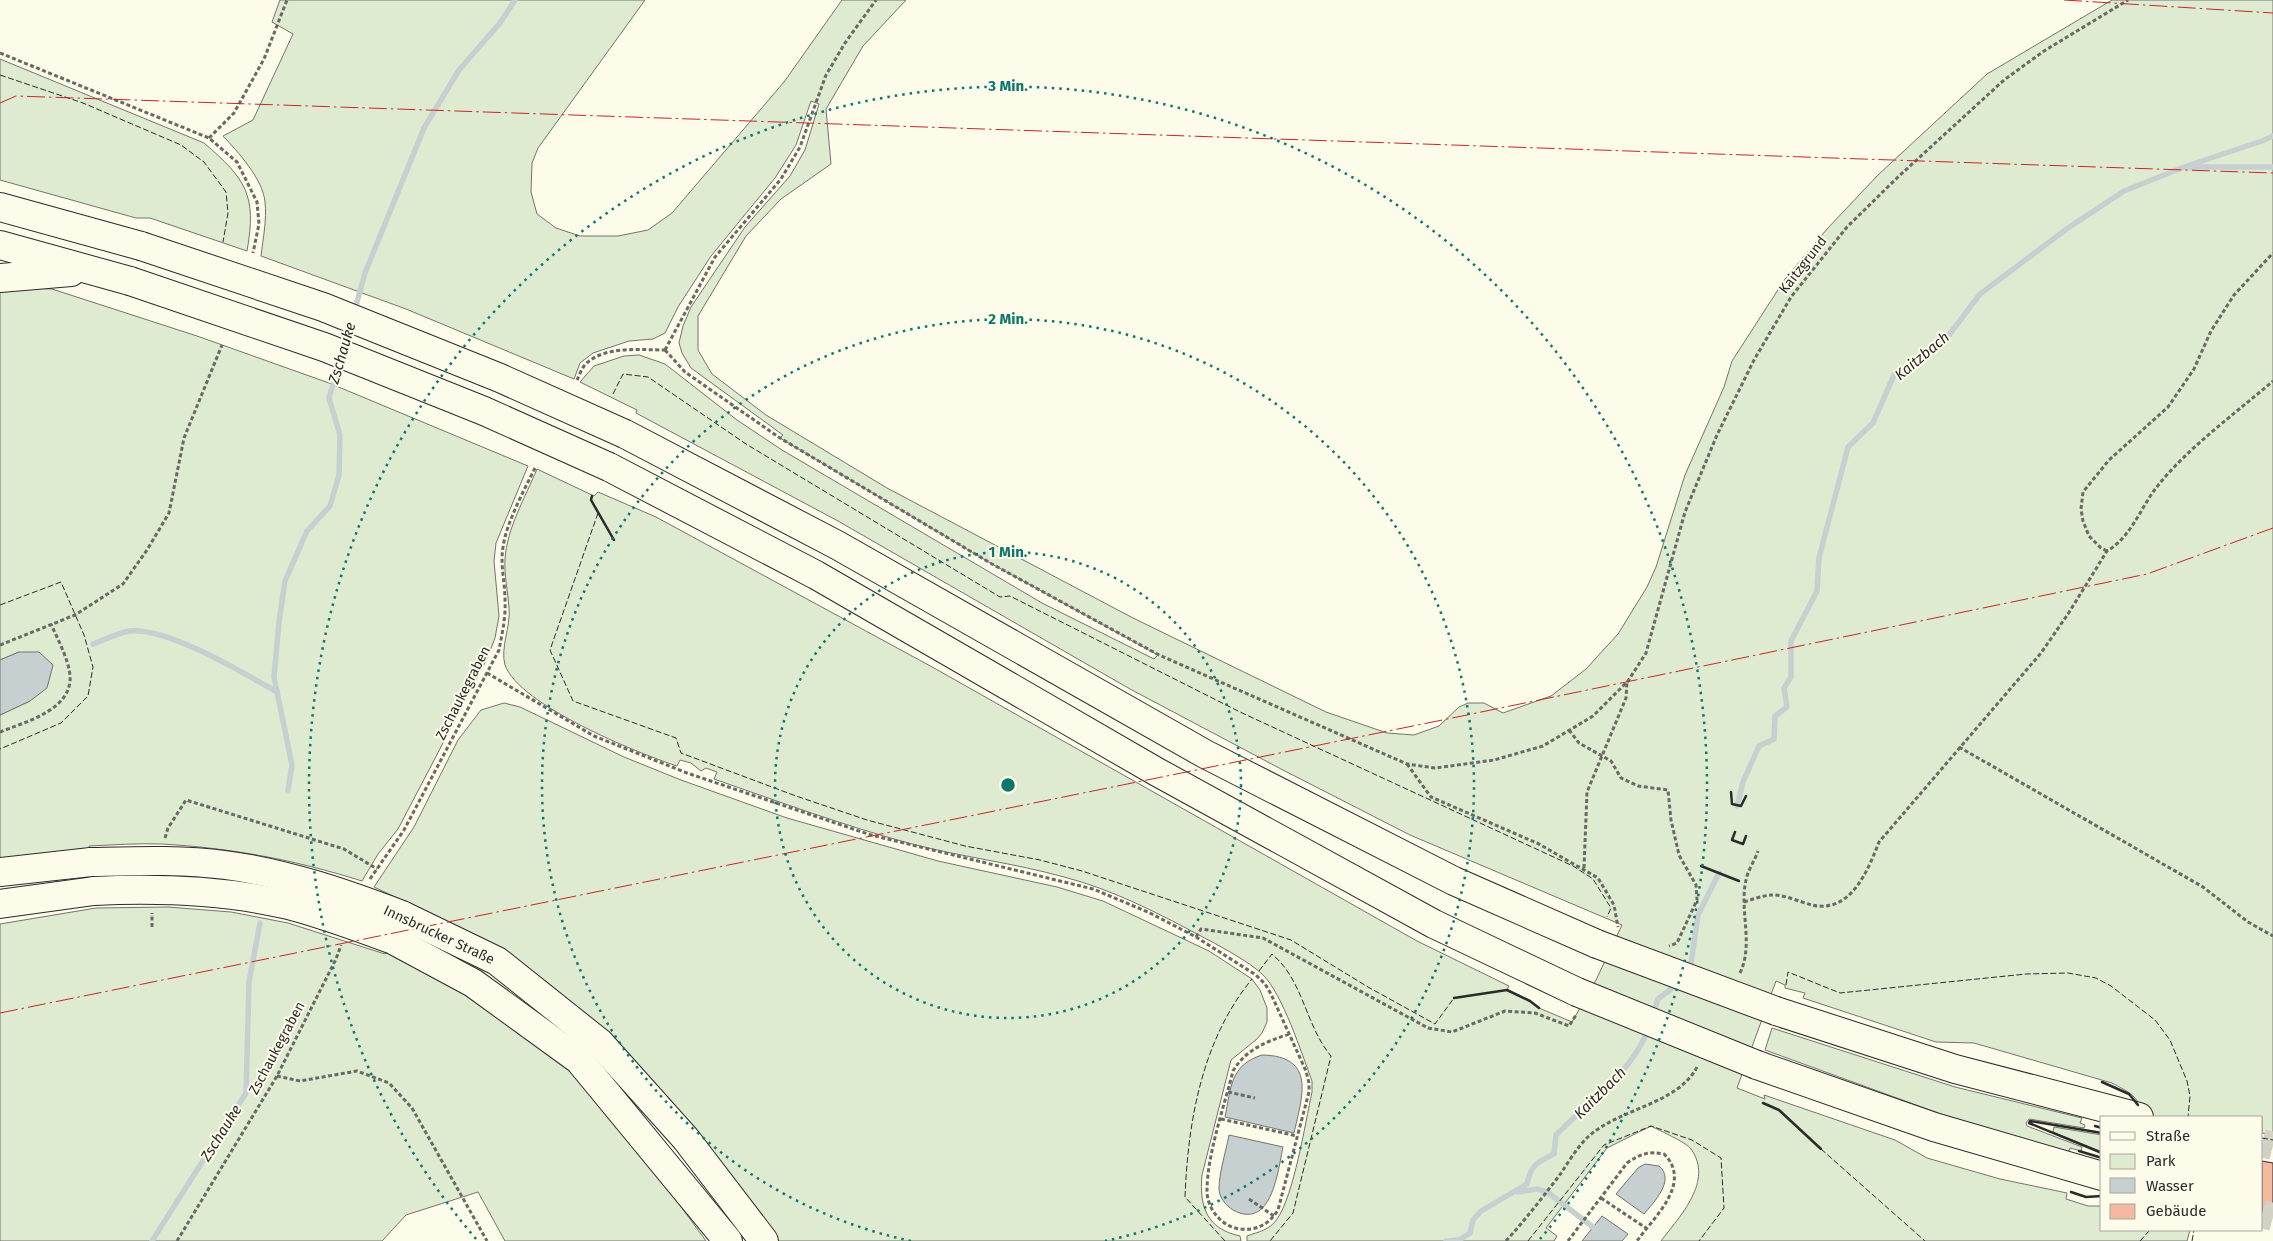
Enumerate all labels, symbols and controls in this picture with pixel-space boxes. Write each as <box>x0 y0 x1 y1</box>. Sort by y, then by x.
text: 3 Min. <box>987 77 1028 95</box>
street label: Kaitzgrund <box>1775 233 1831 297</box>
text: 2 Min. <box>988 310 1028 328</box>
water label: Zschauke <box>324 320 359 387</box>
water label: Kaitzbach <box>1891 328 1953 384</box>
text: 1 Min. <box>989 543 1028 561</box>
street label: Zschaukegraben <box>432 643 494 743</box>
centre of rings <box>999 776 1017 794</box>
street label: Innsbrucker Straße <box>381 902 497 968</box>
street label: Zschaukegraben <box>245 999 309 1097</box>
water label: Kaitzbach <box>1570 1063 1630 1123</box>
water label: Zschauke <box>196 1101 246 1165</box>
legend <box>2100 1116 2263 1231</box>
text: Straße <box>2146 1127 2190 1145</box>
text: Park <box>2146 1152 2176 1170</box>
text: Wasser <box>2146 1177 2194 1195</box>
text: Gebäude <box>2146 1202 2206 1220</box>

